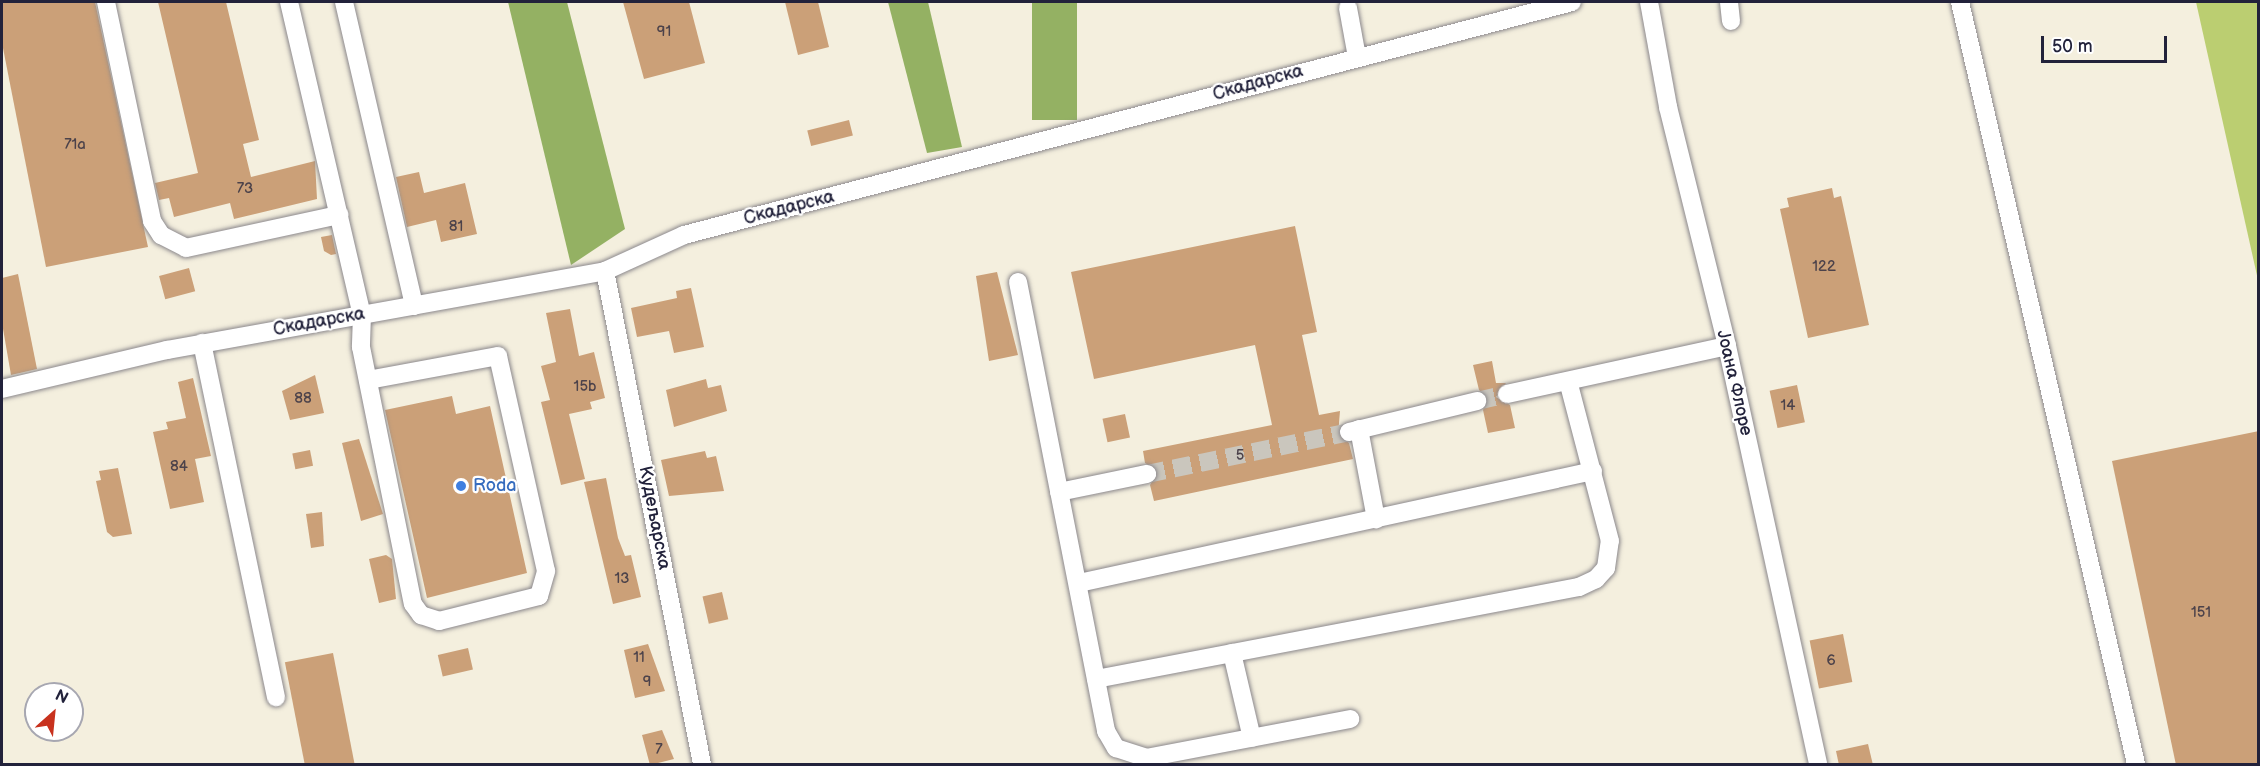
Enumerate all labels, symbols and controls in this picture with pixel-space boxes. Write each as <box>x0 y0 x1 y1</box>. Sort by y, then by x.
house number: 91 <box>657 23 671 41</box>
scale bar <box>2044 24 2170 62</box>
text: 50 m <box>2052 36 2093 57</box>
street label: Скадарска <box>1210 61 1306 105</box>
house number: 71a <box>64 136 86 154</box>
house number: 73 <box>237 180 253 198</box>
street label: Скадарска <box>741 186 837 230</box>
house number: 81 <box>449 218 463 236</box>
house number: 122 <box>1812 258 1836 276</box>
street label: Скадарска <box>272 303 366 341</box>
street label: Јоана Флоре <box>1711 328 1757 438</box>
house number: 15b <box>574 378 596 396</box>
house number: 88 <box>294 390 312 408</box>
house number: 14 <box>1781 397 1795 415</box>
house number: 5 <box>1236 447 1244 465</box>
house number: 84 <box>170 458 188 476</box>
street label: Кудељарска <box>633 464 675 572</box>
place label: Roda <box>473 475 517 497</box>
marker: Roda <box>454 479 468 493</box>
house number: 13 <box>614 570 630 588</box>
house number: 151 <box>2191 604 2211 622</box>
house number: 11 <box>633 649 645 667</box>
house number: 6 <box>1826 652 1836 670</box>
house number: 9 <box>643 673 651 691</box>
north arrow <box>24 682 84 742</box>
text: N <box>52 686 71 708</box>
house number: 7 <box>655 741 663 759</box>

